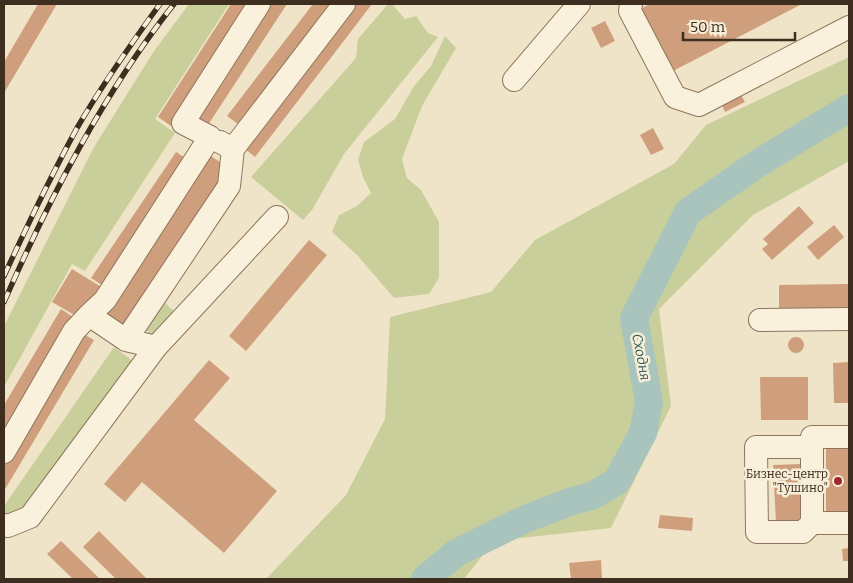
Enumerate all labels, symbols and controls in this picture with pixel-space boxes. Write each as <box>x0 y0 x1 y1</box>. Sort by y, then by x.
scale bar <box>683 10 796 42</box>
text: 50 m <box>690 18 726 36</box>
water label: Сходня <box>628 332 654 382</box>
place label: Бизнес-центр "Тушино" <box>746 467 828 495</box>
marker: Бизнес-центр "Тушино" <box>832 475 844 487</box>

